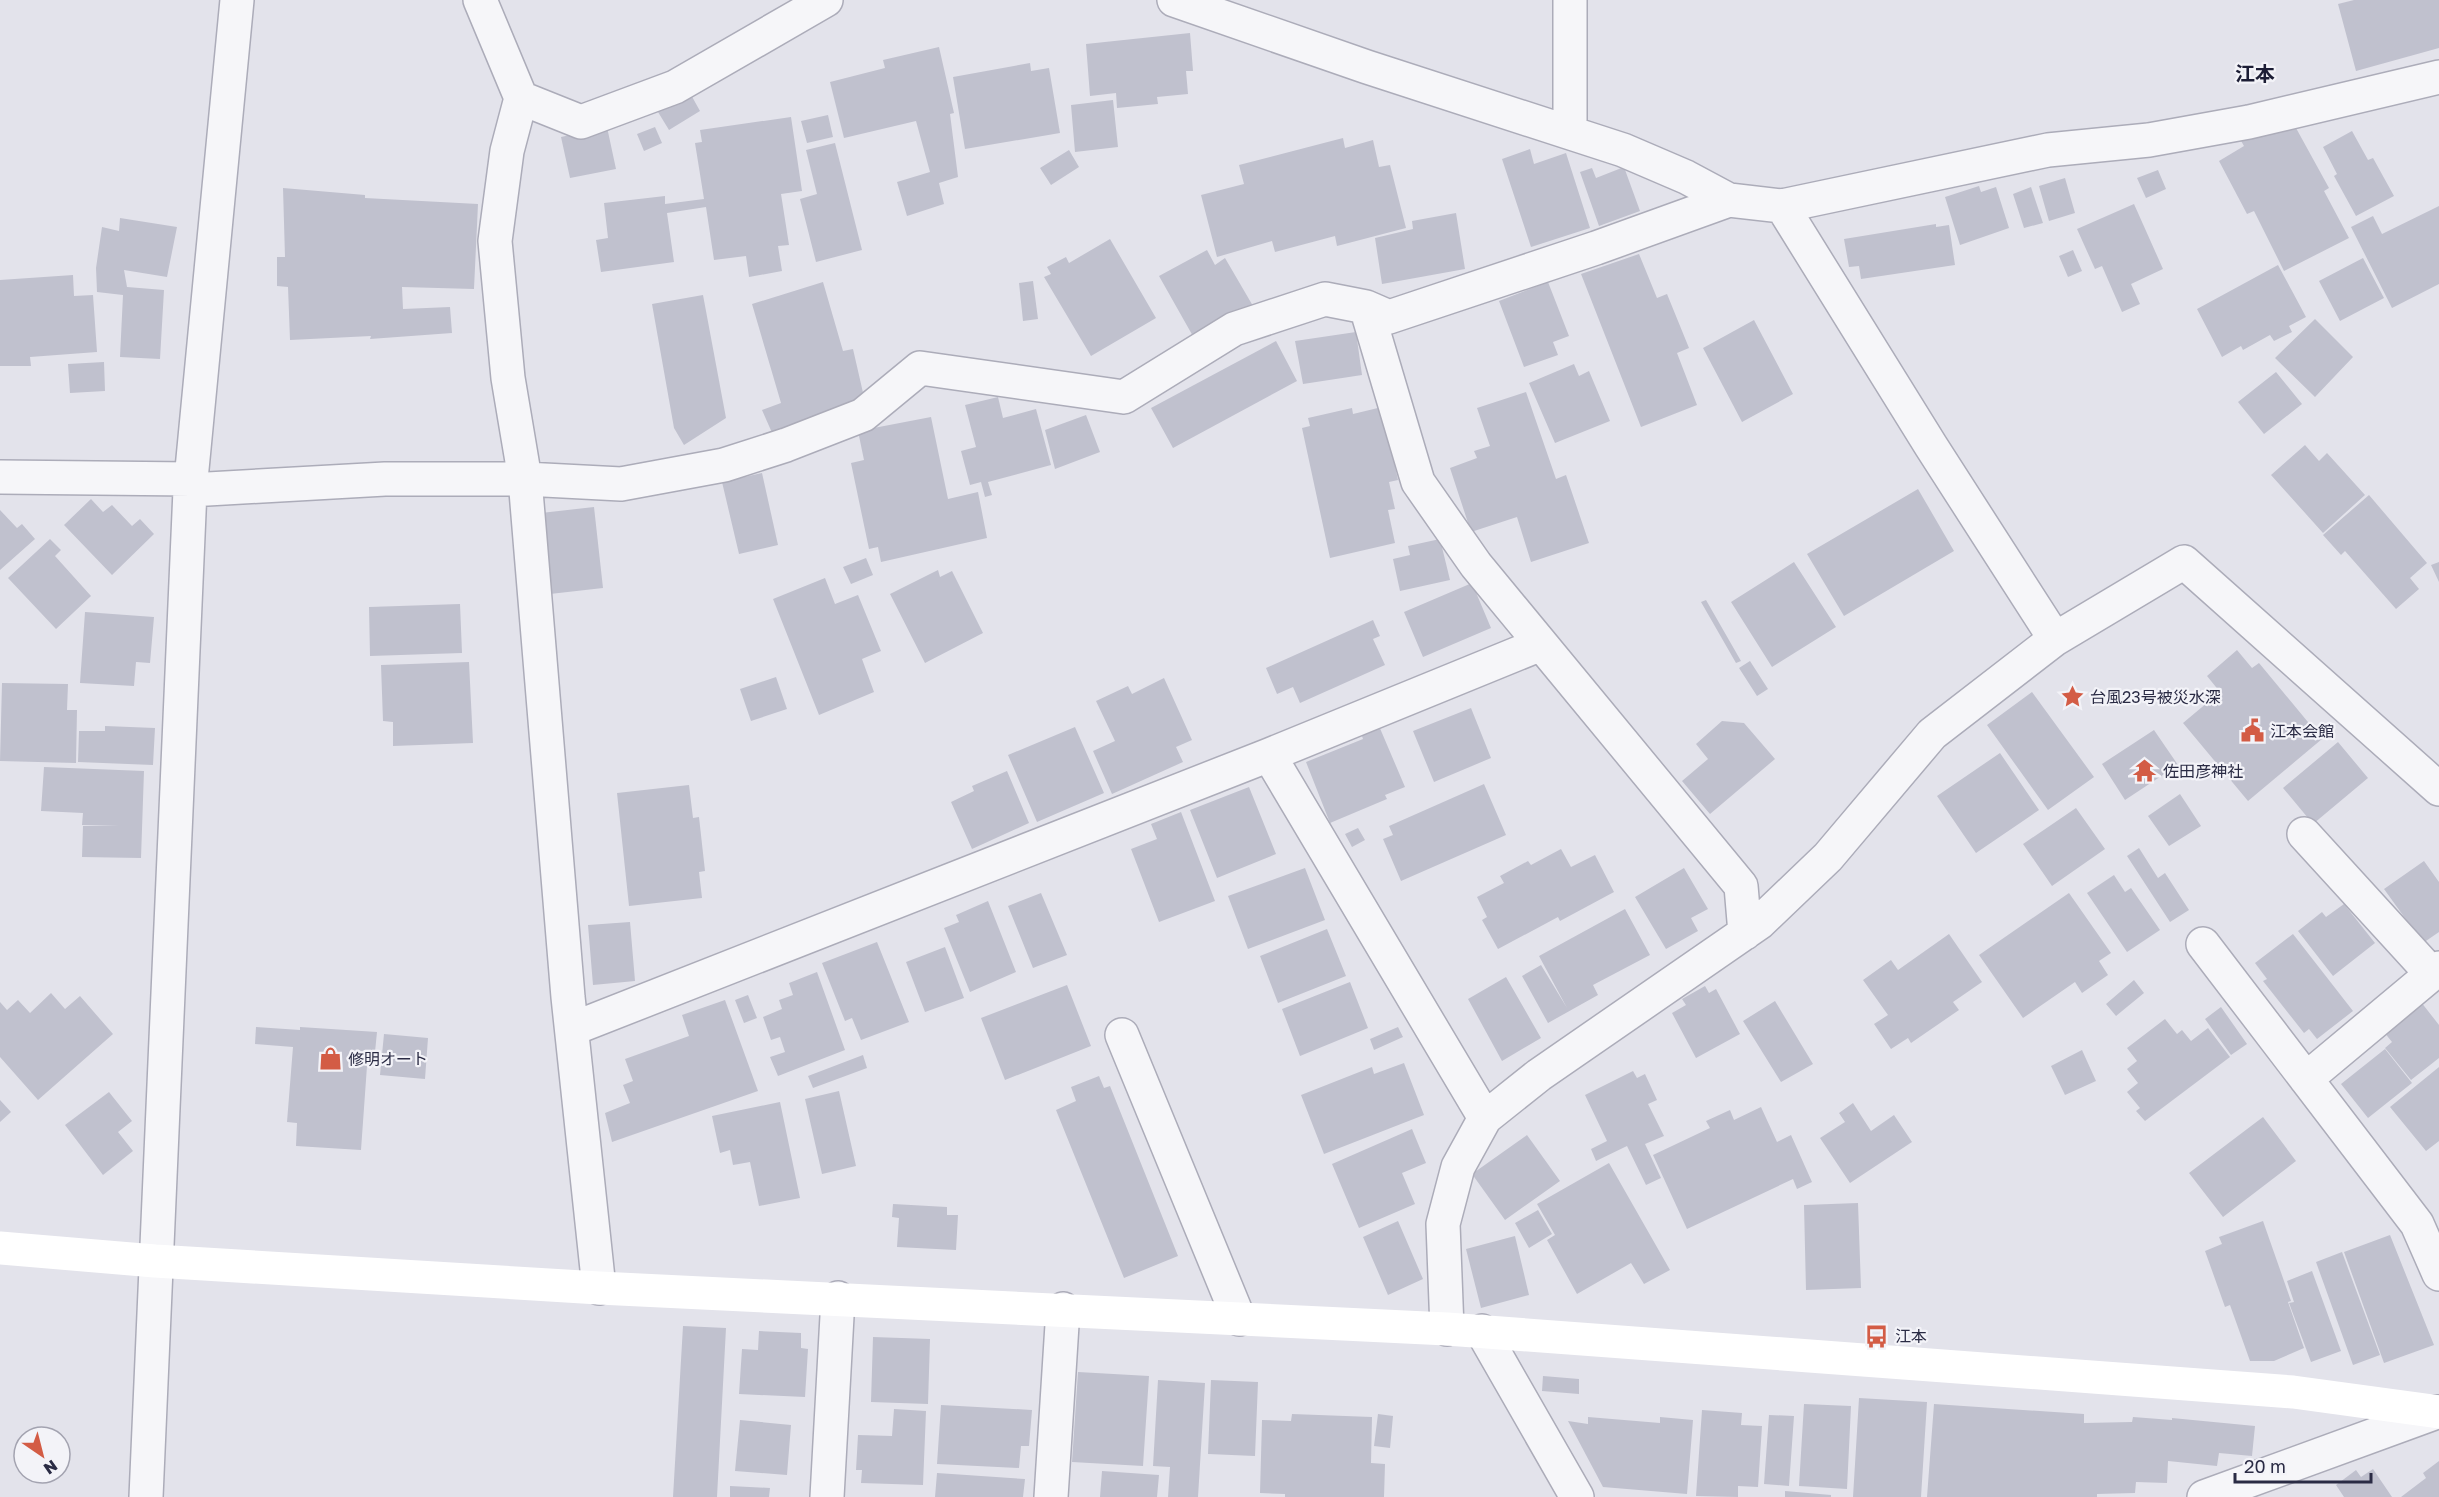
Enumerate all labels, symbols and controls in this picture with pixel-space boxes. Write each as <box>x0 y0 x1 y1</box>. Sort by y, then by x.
district label: 江本 <box>2235 61 2275 85</box>
place icon: 台風23号被災水深 <box>2059 684 2085 710</box>
place label: 台風23号被災水深 <box>2090 687 2221 707</box>
public building icon: 江本会館 <box>2239 718 2265 744</box>
place label: 江本会館 <box>2270 721 2334 741</box>
temple icon: 佐田彦神社 <box>2132 758 2158 784</box>
place label: 佐田彦神社 <box>2163 761 2243 781</box>
shop icon: 修明オート <box>317 1046 343 1072</box>
place label: 修明オート <box>348 1049 428 1069</box>
bus stop icon: 江本 <box>1864 1323 1890 1349</box>
place label: 江本 <box>1895 1326 1927 1346</box>
north arrow <box>12 1425 72 1485</box>
scale bar <box>2235 1446 2372 1484</box>
text: 20 m <box>2244 1455 2286 1477</box>
text: N <box>40 1456 61 1479</box>

